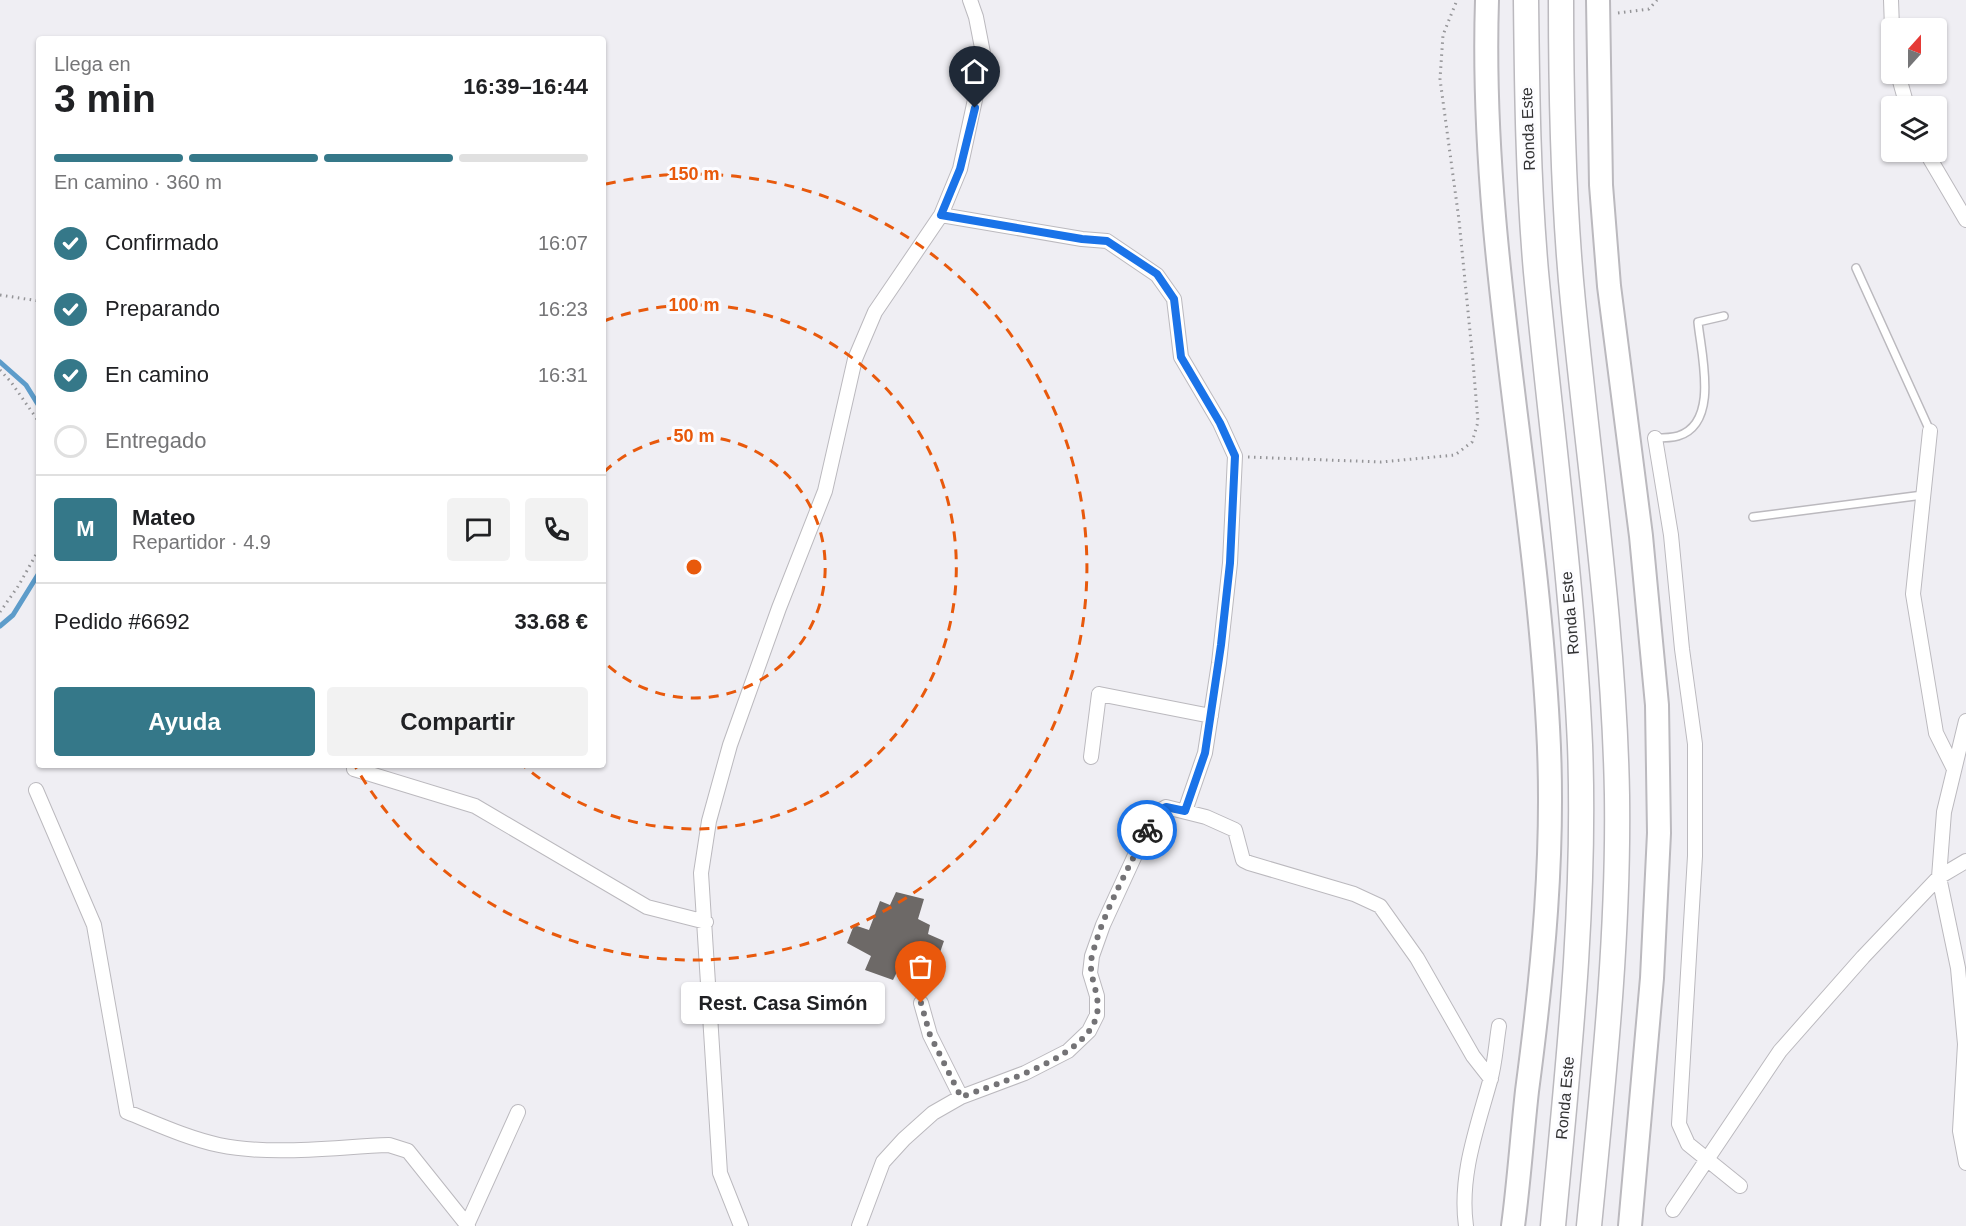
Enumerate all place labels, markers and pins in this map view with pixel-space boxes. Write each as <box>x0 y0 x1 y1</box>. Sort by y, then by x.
pin <box>949 46 1000 108</box>
centre of rings <box>684 557 704 577</box>
pin <box>895 941 946 1003</box>
callout: Rest. Casa Simón <box>681 982 885 1024</box>

